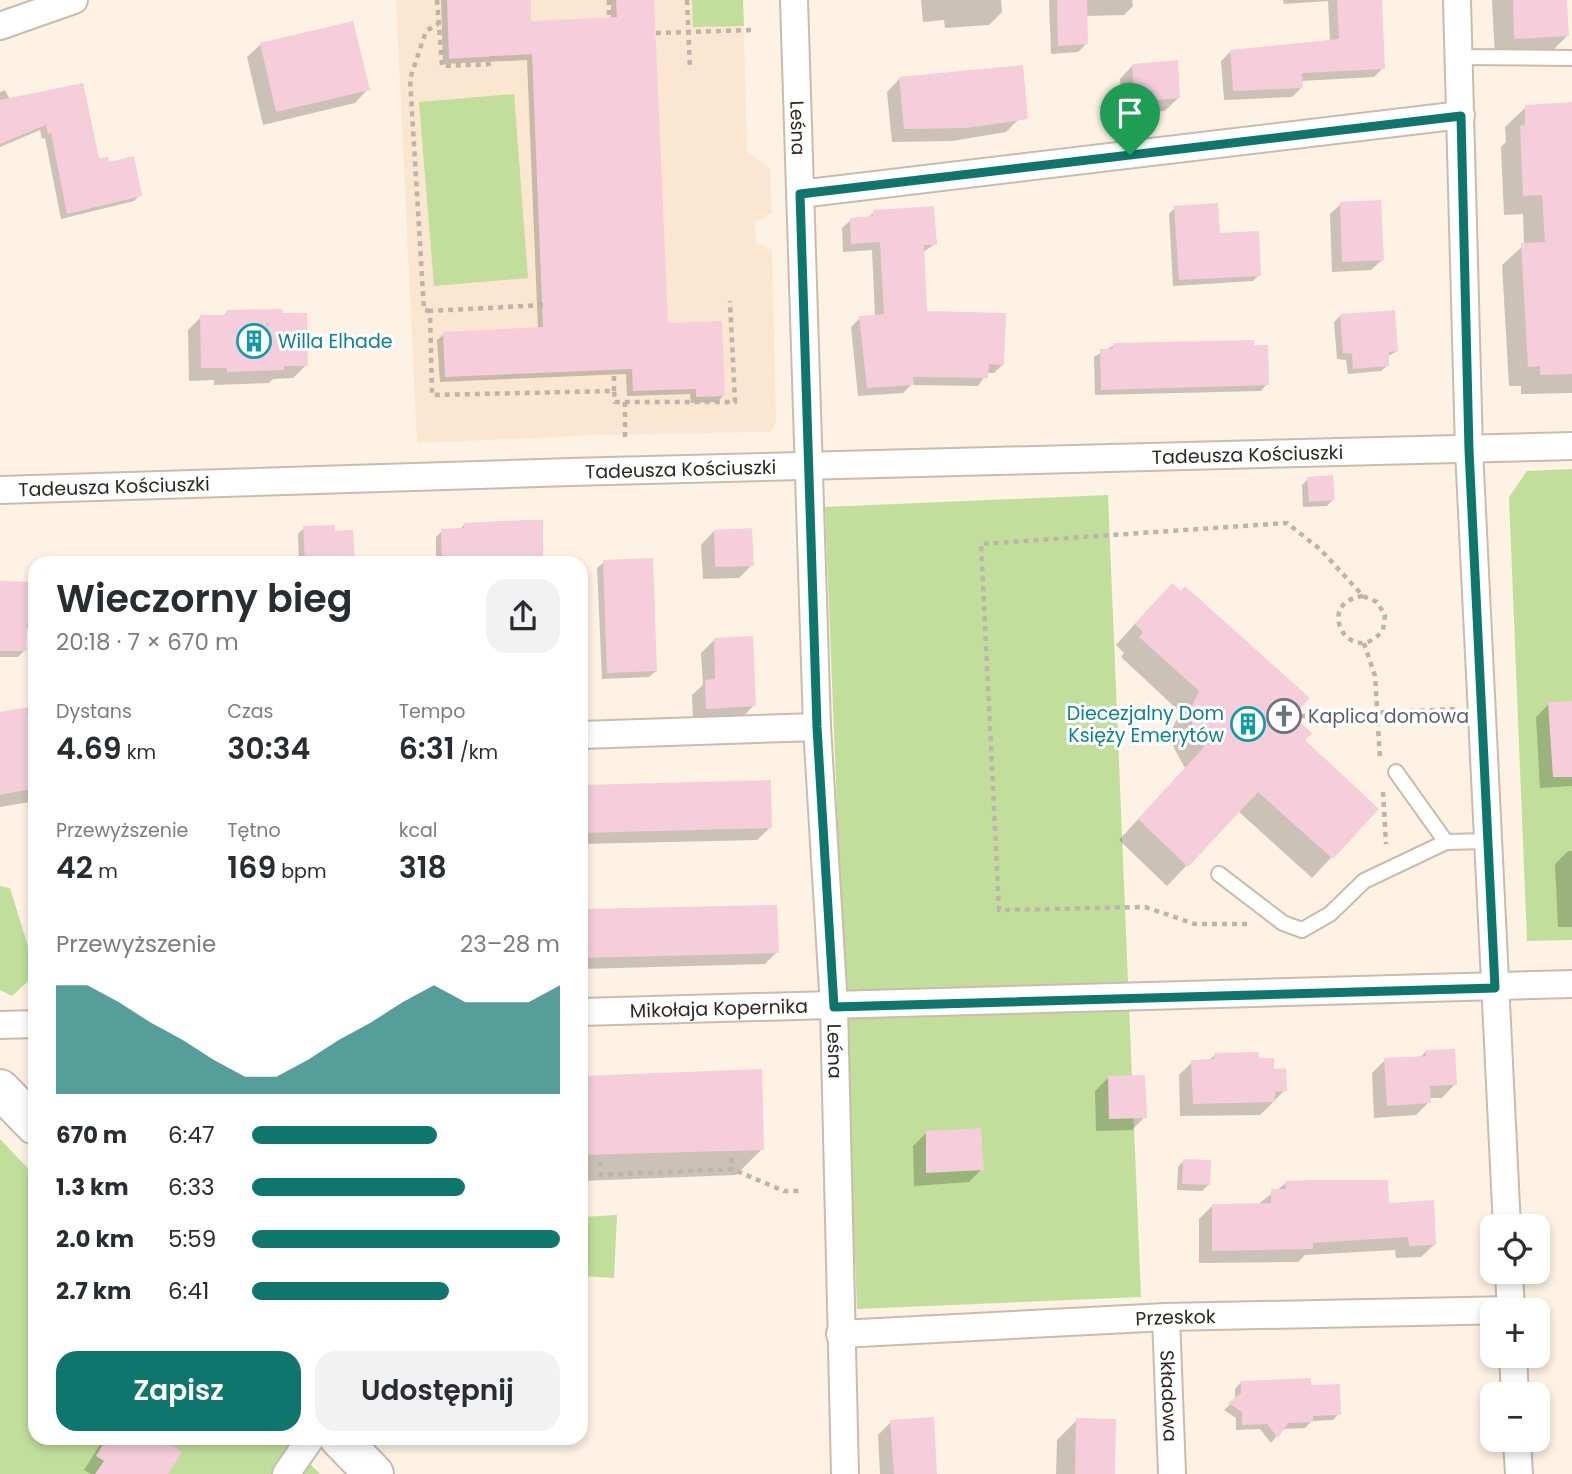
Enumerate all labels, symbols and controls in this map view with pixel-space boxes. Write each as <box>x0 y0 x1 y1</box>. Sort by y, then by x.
pin <box>1100 83 1160 155</box>
icon: arrive <box>1111 94 1149 132</box>
street label: Leśna <box>783 100 812 156</box>
building icon: Willa Elhade <box>235 322 273 360</box>
place label: Willa Elhade <box>278 328 393 355</box>
street label: Tadeusza Kościuszki <box>1151 439 1344 471</box>
street label: Tadeusza Kościuszki <box>585 454 777 486</box>
street label: Tadeusza Kościuszki <box>18 470 210 503</box>
text: Wieczorny bieg <box>56 572 352 625</box>
button: share <box>486 579 560 653</box>
text: 20:18 · 7 × 670 m <box>56 626 239 658</box>
church icon: Kaplica domowa <box>1265 697 1303 735</box>
text: Dystans <box>56 698 132 725</box>
text: Czas <box>227 698 273 725</box>
text: Tempo <box>399 698 465 725</box>
place label: Diecezjalny Dom Księży Emerytów <box>1067 700 1224 749</box>
place label: Kaplica domowa <box>1308 703 1469 730</box>
building icon: Diecezjalny Dom Księży Emerytów <box>1229 705 1267 743</box>
text: 4.69 <box>56 727 122 770</box>
text: 30:34 <box>227 727 310 770</box>
text: 6:31 <box>399 727 455 770</box>
text: km <box>122 739 156 766</box>
text: /km <box>455 739 498 766</box>
text: Przewyższenie <box>56 817 188 844</box>
text: Tętno <box>227 817 281 844</box>
text: kcal <box>399 817 438 844</box>
text: 42 <box>56 846 93 889</box>
text: 169 <box>227 846 276 889</box>
text: 318 <box>399 846 447 889</box>
text: m <box>93 858 118 885</box>
text: bpm <box>276 858 327 885</box>
text: Przewyższenie <box>56 928 216 960</box>
text: 23–28 m <box>460 928 560 960</box>
street label: Mikołaja Kopernika <box>630 993 808 1025</box>
street label: Leśna <box>820 1023 849 1079</box>
text: 670 m <box>56 1119 127 1151</box>
text: 6:47 <box>168 1119 215 1151</box>
text: 1.3 km <box>56 1171 129 1203</box>
text: 6:33 <box>168 1171 215 1203</box>
map controls <box>1480 1214 1550 1452</box>
button: locate <box>1480 1214 1550 1284</box>
text: 2.0 km <box>56 1223 134 1255</box>
text: 5:59 <box>168 1223 216 1255</box>
text: 2.7 km <box>56 1275 131 1307</box>
text: 6:41 <box>168 1275 209 1307</box>
button: + <box>1480 1298 1550 1368</box>
street label: Przeskok <box>1135 1303 1216 1333</box>
street label: Składowa <box>1153 1349 1184 1442</box>
button: Zapisz <box>56 1351 301 1431</box>
button: Udostępnij <box>315 1351 560 1431</box>
button: − <box>1480 1382 1550 1452</box>

